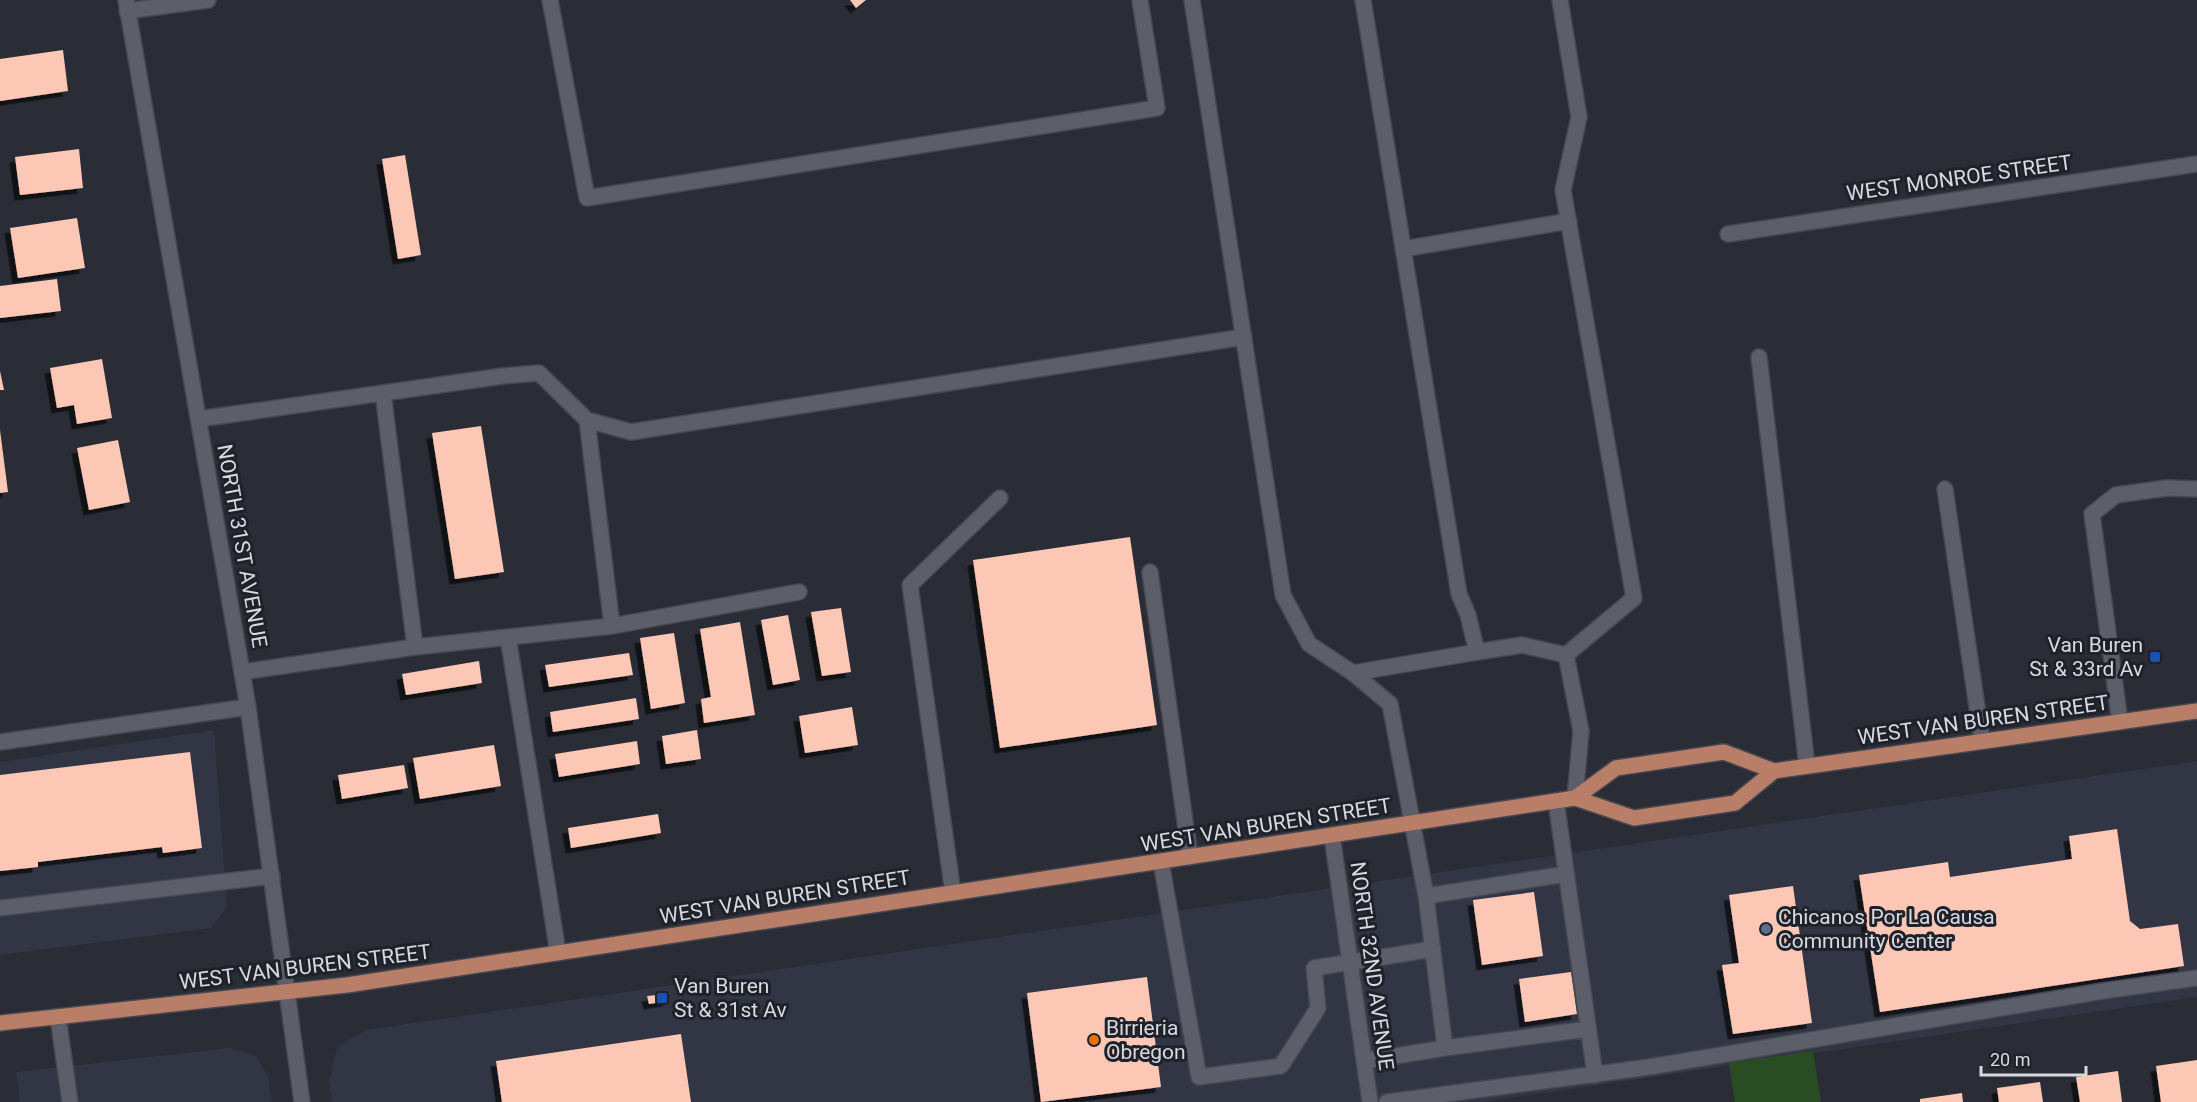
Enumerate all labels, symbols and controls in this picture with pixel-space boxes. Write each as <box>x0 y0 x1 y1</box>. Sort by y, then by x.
street label: WEST MONROE STREET <box>1845 150 2074 206</box>
street label: NORTH 31ST AVENUE <box>212 442 272 650</box>
place label: Van Buren St & 33rd Av <box>2029 633 2143 681</box>
marker: Van Buren St & 33rd Av <box>2148 650 2162 664</box>
street label: WEST VAN BUREN STREET <box>1856 690 2110 750</box>
street label: WEST VAN BUREN STREET <box>1139 793 1393 857</box>
street label: NORTH 32ND AVENUE <box>1345 860 1399 1072</box>
street label: WEST VAN BUREN STREET <box>658 865 912 929</box>
place label: Chicanos Por La Causa Community Center <box>1778 905 1995 953</box>
marker: Chicanos Por La Causa Community Center <box>1759 922 1773 936</box>
street label: WEST VAN BUREN STREET <box>178 940 433 994</box>
place label: Van Buren St & 31st Av <box>674 974 787 1022</box>
marker: Van Buren St & 31st Av <box>655 991 669 1005</box>
place label: Birrieria Obregon <box>1106 1016 1186 1064</box>
marker: Birrieria Obregon <box>1087 1033 1101 1047</box>
scale bar <box>1981 1039 2086 1077</box>
text: 20 m <box>1990 1049 2030 1070</box>

